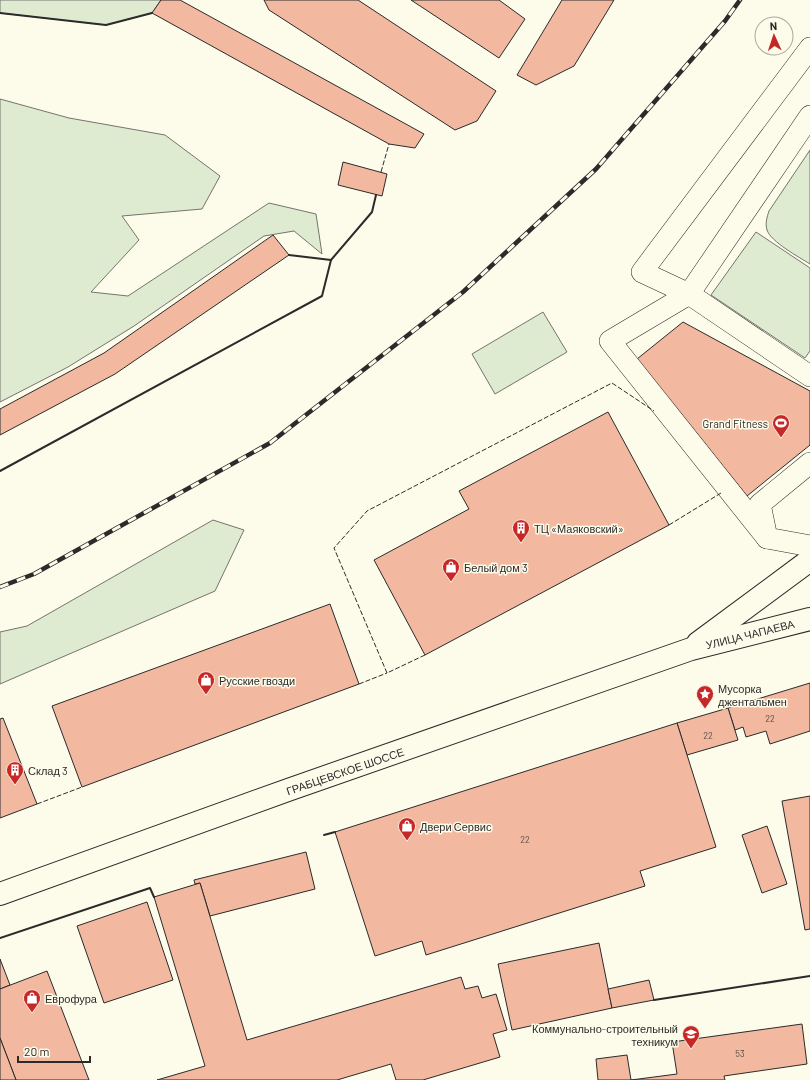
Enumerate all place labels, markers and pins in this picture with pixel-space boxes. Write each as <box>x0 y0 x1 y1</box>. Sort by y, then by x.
sports icon: Grand Fitness <box>771 413 791 438</box>
place label: Grand Fitness <box>703 417 768 430</box>
building icon: ТЦ «Маяковский» <box>511 518 531 543</box>
place label: ТЦ «Маяковский» <box>534 522 624 535</box>
shop icon: Белый дом 3 <box>441 557 461 582</box>
place label: Белый дом 3 <box>464 561 528 574</box>
shop icon: Русские гвозди <box>196 670 216 695</box>
place label: Русские гвозди <box>219 674 295 687</box>
place label: Мусорка джентальмен <box>718 682 787 708</box>
place icon: Мусорка джентальмен <box>695 684 715 709</box>
building icon: Склад 3 <box>5 760 25 785</box>
place label: Склад 3 <box>28 764 68 777</box>
shop icon: Двери Сервис <box>397 816 417 841</box>
place label: Двери Сервис <box>420 820 492 833</box>
shop icon: Еврофура <box>22 988 42 1013</box>
place label: Еврофура <box>45 992 98 1005</box>
place label: Коммунально-строительный техникум <box>532 1022 678 1048</box>
school or university icon: Коммунально-строительный техникум <box>681 1024 701 1049</box>

